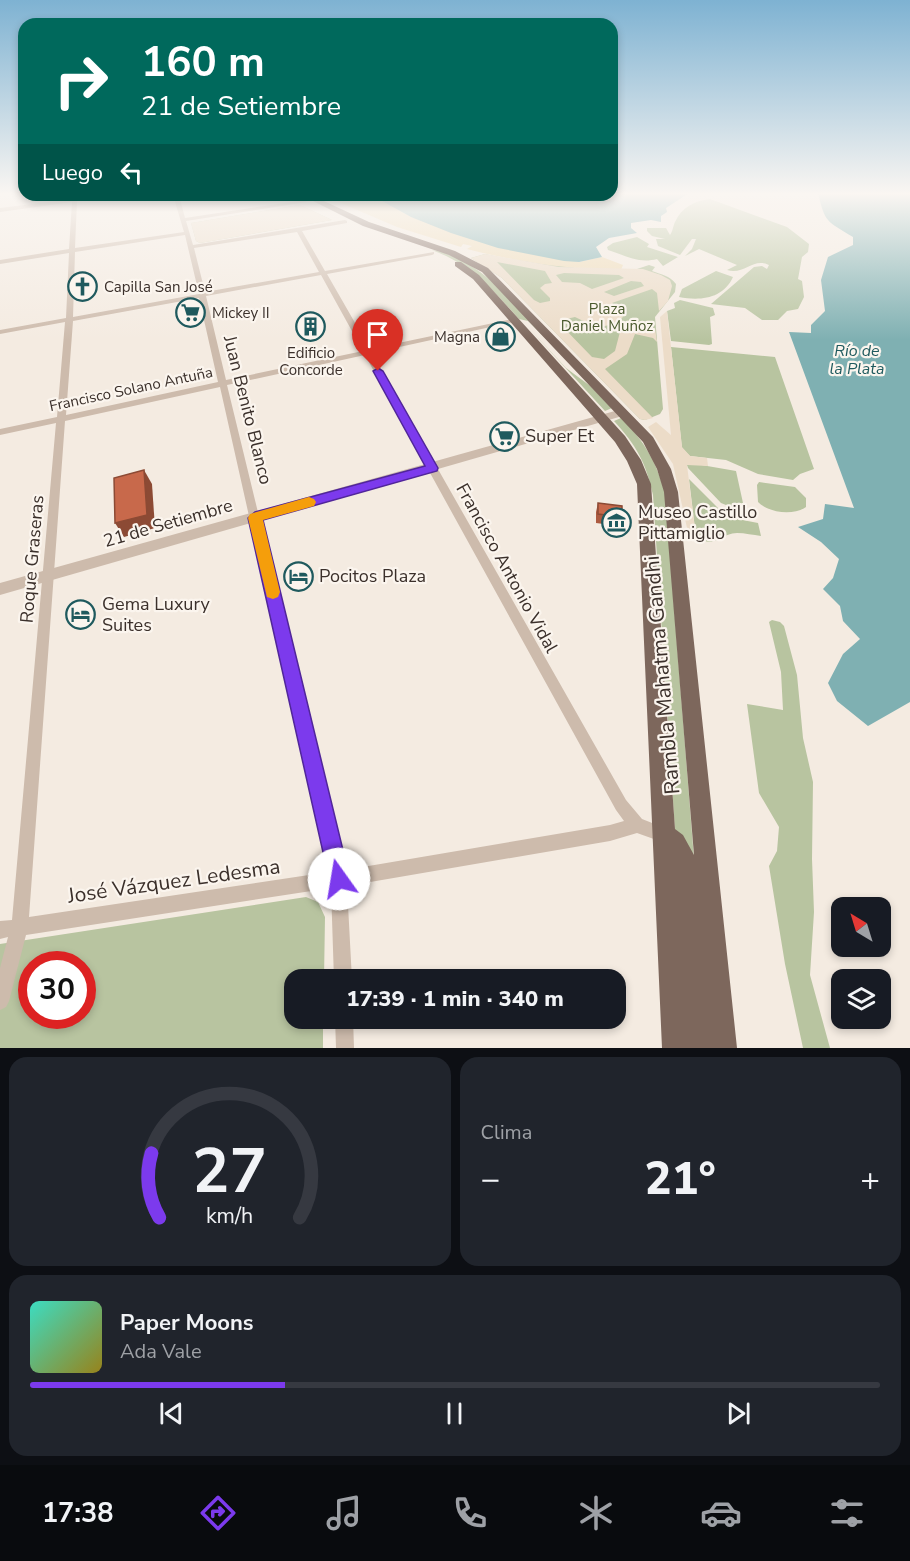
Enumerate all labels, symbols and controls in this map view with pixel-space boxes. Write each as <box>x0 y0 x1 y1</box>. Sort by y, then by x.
text: 160 m <box>141 34 265 91</box>
icon: right <box>42 42 120 120</box>
text: 21 de Setiembre <box>141 88 341 125</box>
icon: left <box>115 156 148 189</box>
text: Luego <box>42 158 103 188</box>
church icon: Capilla San José <box>67 271 99 303</box>
place label: Capilla San José <box>104 277 213 297</box>
supermarket icon: Mickey II <box>175 297 207 329</box>
park label: Plaza Daniel Muñoz <box>561 299 653 336</box>
place label: Mickey II <box>212 303 270 323</box>
pin <box>352 309 403 371</box>
building icon: Edificio Concorde <box>295 310 327 342</box>
icon: arrive <box>361 318 394 351</box>
shop icon: Magna <box>485 321 517 353</box>
place label: Magna <box>434 327 480 347</box>
street label: Juan Benito Blanco <box>218 332 278 487</box>
water label: Río de la Plata <box>830 340 884 380</box>
place label: Edificio Concorde <box>279 343 343 380</box>
street label: Francisco Solano Antuña <box>47 362 215 416</box>
supermarket icon: Super Et <box>488 420 520 452</box>
place label: Super Et <box>525 424 595 448</box>
street label: Francisco Antonio Vidal <box>450 479 564 658</box>
street label: 21 de Setiembre <box>101 493 235 553</box>
street label: Roque Graseras <box>14 494 50 624</box>
place label: Museo Castillo Pittamiglio <box>638 500 757 545</box>
museum icon: Museo Castillo Pittamiglio <box>601 506 633 538</box>
street label: Rambla Mahatma Gandhi <box>638 555 686 795</box>
hotel icon: Pocitos Plaza <box>282 560 314 592</box>
place label: Pocitos Plaza <box>319 564 426 588</box>
place label: Gema Luxury Suites <box>102 592 210 637</box>
hotel icon: Gema Luxury Suites <box>65 598 97 630</box>
position arrow <box>307 847 371 911</box>
street label: José Vázquez Ledesma <box>65 852 282 910</box>
north arrow <box>831 897 891 957</box>
map controls <box>831 897 891 1029</box>
speed limit sign: 30 <box>18 951 96 1029</box>
button: layers <box>831 969 891 1029</box>
text: 17:39 · 1 min · 340 m <box>346 984 564 1014</box>
text: Clima <box>481 1119 532 1146</box>
text: 27 <box>192 1129 267 1214</box>
text: 21° <box>645 1149 716 1210</box>
text: − <box>481 1157 500 1202</box>
text: + <box>860 1157 880 1202</box>
text: km/h <box>206 1202 253 1232</box>
text: Paper Moons <box>120 1308 254 1338</box>
text: Ada Vale <box>120 1338 202 1365</box>
icon: previous <box>155 1397 188 1430</box>
icon: pause <box>438 1397 471 1430</box>
icon: next <box>722 1397 755 1430</box>
icon: directions <box>197 1492 239 1534</box>
icon: music <box>323 1492 365 1534</box>
icon: phone <box>449 1492 491 1534</box>
icon: climate <box>575 1492 617 1534</box>
icon: car <box>700 1492 742 1534</box>
icon: filters <box>826 1492 868 1534</box>
text: 17:38 <box>42 1495 113 1532</box>

